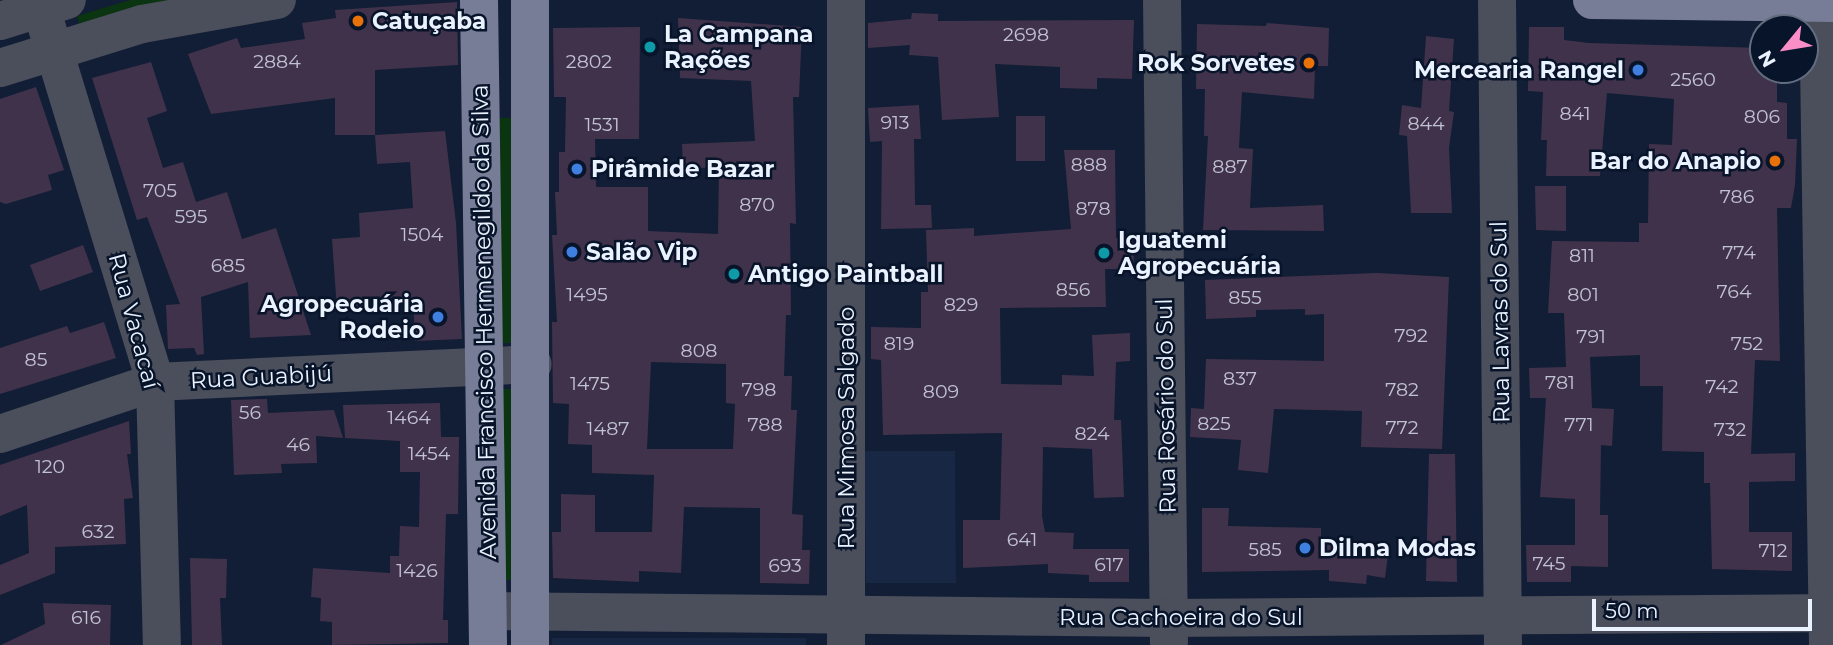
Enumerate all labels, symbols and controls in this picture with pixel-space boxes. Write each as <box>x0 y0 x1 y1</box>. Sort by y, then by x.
place label: Catuçaba <box>372 7 486 35</box>
marker: Catuçaba <box>350 13 366 29</box>
north arrow <box>1749 14 1819 84</box>
place label: La Campana Rações <box>664 20 814 74</box>
house number: 2698 <box>1003 24 1049 46</box>
marker: La Campana Rações <box>642 39 658 55</box>
text: N <box>1753 46 1781 71</box>
place label: Rok Sorvetes <box>1137 49 1295 77</box>
house number: 2884 <box>253 51 301 73</box>
house number: 2802 <box>566 51 612 73</box>
marker: Rok Sorvetes <box>1301 55 1317 71</box>
place label: Mercearia Rangel <box>1414 56 1624 84</box>
marker: Mercearia Rangel <box>1630 62 1646 78</box>
house number: 2560 <box>1670 69 1716 91</box>
street label: Avenida Francisco Hermenegildo da Silva <box>466 84 502 560</box>
house number: 841 <box>1559 103 1591 125</box>
house number: 806 <box>1744 106 1780 128</box>
house number: 913 <box>880 112 910 134</box>
house number: 844 <box>1407 113 1445 135</box>
house number: 1531 <box>584 114 620 136</box>
place label: Bar do Anapio <box>1590 147 1761 175</box>
marker: Bar do Anapio <box>1767 153 1783 169</box>
house number: 888 <box>1071 154 1107 176</box>
place label: Pirâmide Bazar <box>591 155 774 183</box>
house number: 887 <box>1212 156 1248 178</box>
marker: Pirâmide Bazar <box>569 161 585 177</box>
house number: 705 <box>143 180 177 202</box>
house number: 786 <box>1720 186 1754 208</box>
house number: 870 <box>739 194 775 216</box>
house number: 878 <box>1075 198 1111 220</box>
house number: 595 <box>174 206 208 228</box>
street label: Rua Lavras do Sul <box>1484 221 1516 423</box>
house number: 1504 <box>401 224 443 246</box>
place label: Iguatemi Agropecuária <box>1118 226 1281 280</box>
place label: Salão Vip <box>586 238 697 266</box>
house number: 774 <box>1722 242 1756 264</box>
marker: Salão Vip <box>564 244 580 260</box>
marker: Iguatemi Agropecuária <box>1096 245 1112 261</box>
house number: 811 <box>1569 245 1595 267</box>
street label: Rua Vacacaí <box>103 250 165 392</box>
house number: 685 <box>211 255 245 277</box>
place label: Antigo Paintball <box>748 260 943 288</box>
marker: Antigo Paintball <box>726 266 742 282</box>
house number: 856 <box>1056 279 1090 301</box>
house number: 764 <box>1717 281 1751 303</box>
house number: 1495 <box>566 284 608 306</box>
house number: 801 <box>1567 284 1599 306</box>
house number: 855 <box>1228 287 1262 309</box>
place label: Agropecuária Rodeio <box>261 290 424 344</box>
house number: 829 <box>944 294 978 316</box>
street label: Rua Rosário do Sul <box>1150 298 1182 514</box>
street label: Rua Mimosa Salgado <box>832 307 860 549</box>
marker: Agropecuária Rodeio <box>430 309 446 325</box>
house number: 792 <box>1394 325 1428 347</box>
house number: 791 <box>1576 326 1606 348</box>
house number: 819 <box>884 333 914 355</box>
house number: 752 <box>1731 333 1763 355</box>
house number: 808 <box>681 340 717 362</box>
house number: 85 <box>25 349 47 371</box>
street label: Rua Guabijú <box>189 360 333 394</box>
house number: 837 <box>1223 368 1257 390</box>
house number: 781 <box>1545 372 1575 394</box>
house number: 1475 <box>570 373 610 395</box>
house number: 742 <box>1705 376 1739 398</box>
house number: 798 <box>742 379 776 401</box>
house number: 782 <box>1385 379 1419 401</box>
house number: 809 <box>923 381 959 403</box>
house number: 56 <box>239 402 261 424</box>
house number: 1464 <box>387 407 431 429</box>
house number: 825 <box>1197 413 1231 435</box>
house number: 788 <box>747 414 783 436</box>
house number: 771 <box>1564 414 1594 436</box>
house number: 772 <box>1385 417 1419 439</box>
house number: 1487 <box>587 418 629 440</box>
house number: 732 <box>1714 419 1746 441</box>
house number: 824 <box>1074 423 1110 445</box>
house number: 46 <box>286 434 310 456</box>
house number: 1454 <box>408 443 450 465</box>
house number: 120 <box>35 456 65 478</box>
house number: 632 <box>82 521 114 543</box>
house number: 641 <box>1007 529 1037 551</box>
place label: Dilma Modas <box>1319 534 1476 562</box>
house number: 585 <box>1248 539 1282 561</box>
marker: Dilma Modas <box>1297 540 1313 556</box>
house number: 712 <box>1758 540 1788 562</box>
house number: 745 <box>1532 553 1566 575</box>
house number: 617 <box>1094 554 1124 576</box>
house number: 693 <box>768 555 802 577</box>
house number: 1426 <box>396 560 438 582</box>
scale bar <box>1595 586 1815 630</box>
text: 50 m <box>1605 598 1659 623</box>
street label: Rua Cachoeira do Sul <box>1059 603 1303 631</box>
house number: 616 <box>71 607 101 629</box>

